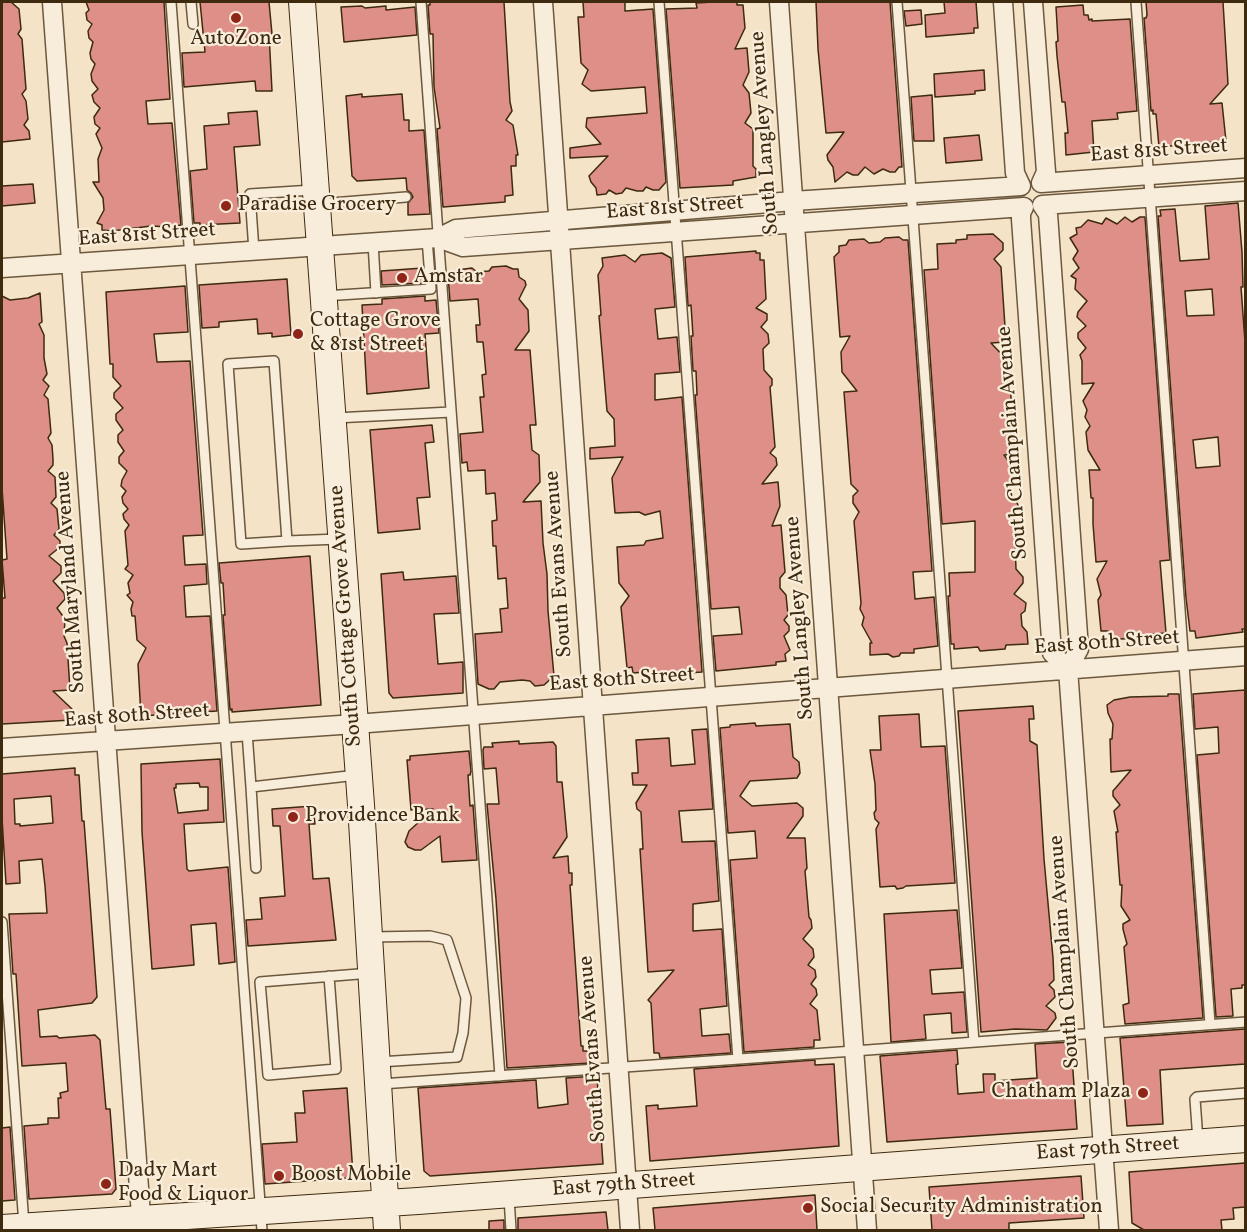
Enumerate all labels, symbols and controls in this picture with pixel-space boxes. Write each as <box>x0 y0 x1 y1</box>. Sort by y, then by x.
marker: AutoZone <box>229 11 243 25</box>
place label: AutoZone <box>190 27 282 53</box>
street label: South Langley Avenue <box>746 30 786 236</box>
street label: East 81st Street <box>1089 135 1229 169</box>
street label: East 81st Street <box>605 192 745 226</box>
place label: Paradise Grocery <box>238 193 396 219</box>
marker: Paradise Grocery <box>219 199 233 213</box>
street label: East 81st Street <box>77 219 217 253</box>
place label: Amstar <box>414 265 483 291</box>
marker: Amstar <box>395 271 409 285</box>
place label: Cottage Grove & 81st Street <box>310 309 441 359</box>
street label: South Champlain Avenue <box>993 325 1035 561</box>
marker: Cottage Grove & 81st Street <box>291 327 305 341</box>
street label: South Maryland Avenue <box>52 470 92 694</box>
street label: South Evans Avenue <box>541 470 579 658</box>
street label: South Cottage Grove Avenue <box>325 484 369 748</box>
street label: South Langley Avenue <box>781 515 821 721</box>
street label: East 80th Street <box>1033 626 1181 662</box>
street label: East 80th Street <box>548 663 696 699</box>
street label: East 80th Street <box>63 699 211 735</box>
place label: Providence Bank <box>305 804 460 830</box>
marker: Providence Bank <box>286 810 300 824</box>
street label: South Champlain Avenue <box>1045 834 1087 1070</box>
street label: South Evans Avenue <box>575 955 613 1143</box>
place label: Chatham Plaza <box>992 1080 1131 1106</box>
marker: Chatham Plaza <box>1136 1086 1150 1100</box>
street label: East 79th Street <box>1035 1132 1181 1168</box>
place label: Dady Mart Food & Liquor <box>118 1159 248 1209</box>
place label: Boost Mobile <box>291 1163 411 1189</box>
street label: East 79th Street <box>551 1168 697 1204</box>
marker: Boost Mobile <box>272 1169 286 1183</box>
marker: Dady Mart Food & Liquor <box>99 1177 113 1191</box>
place label: Social Security Administration <box>820 1195 1103 1221</box>
marker: Social Security Administration <box>801 1201 815 1215</box>

